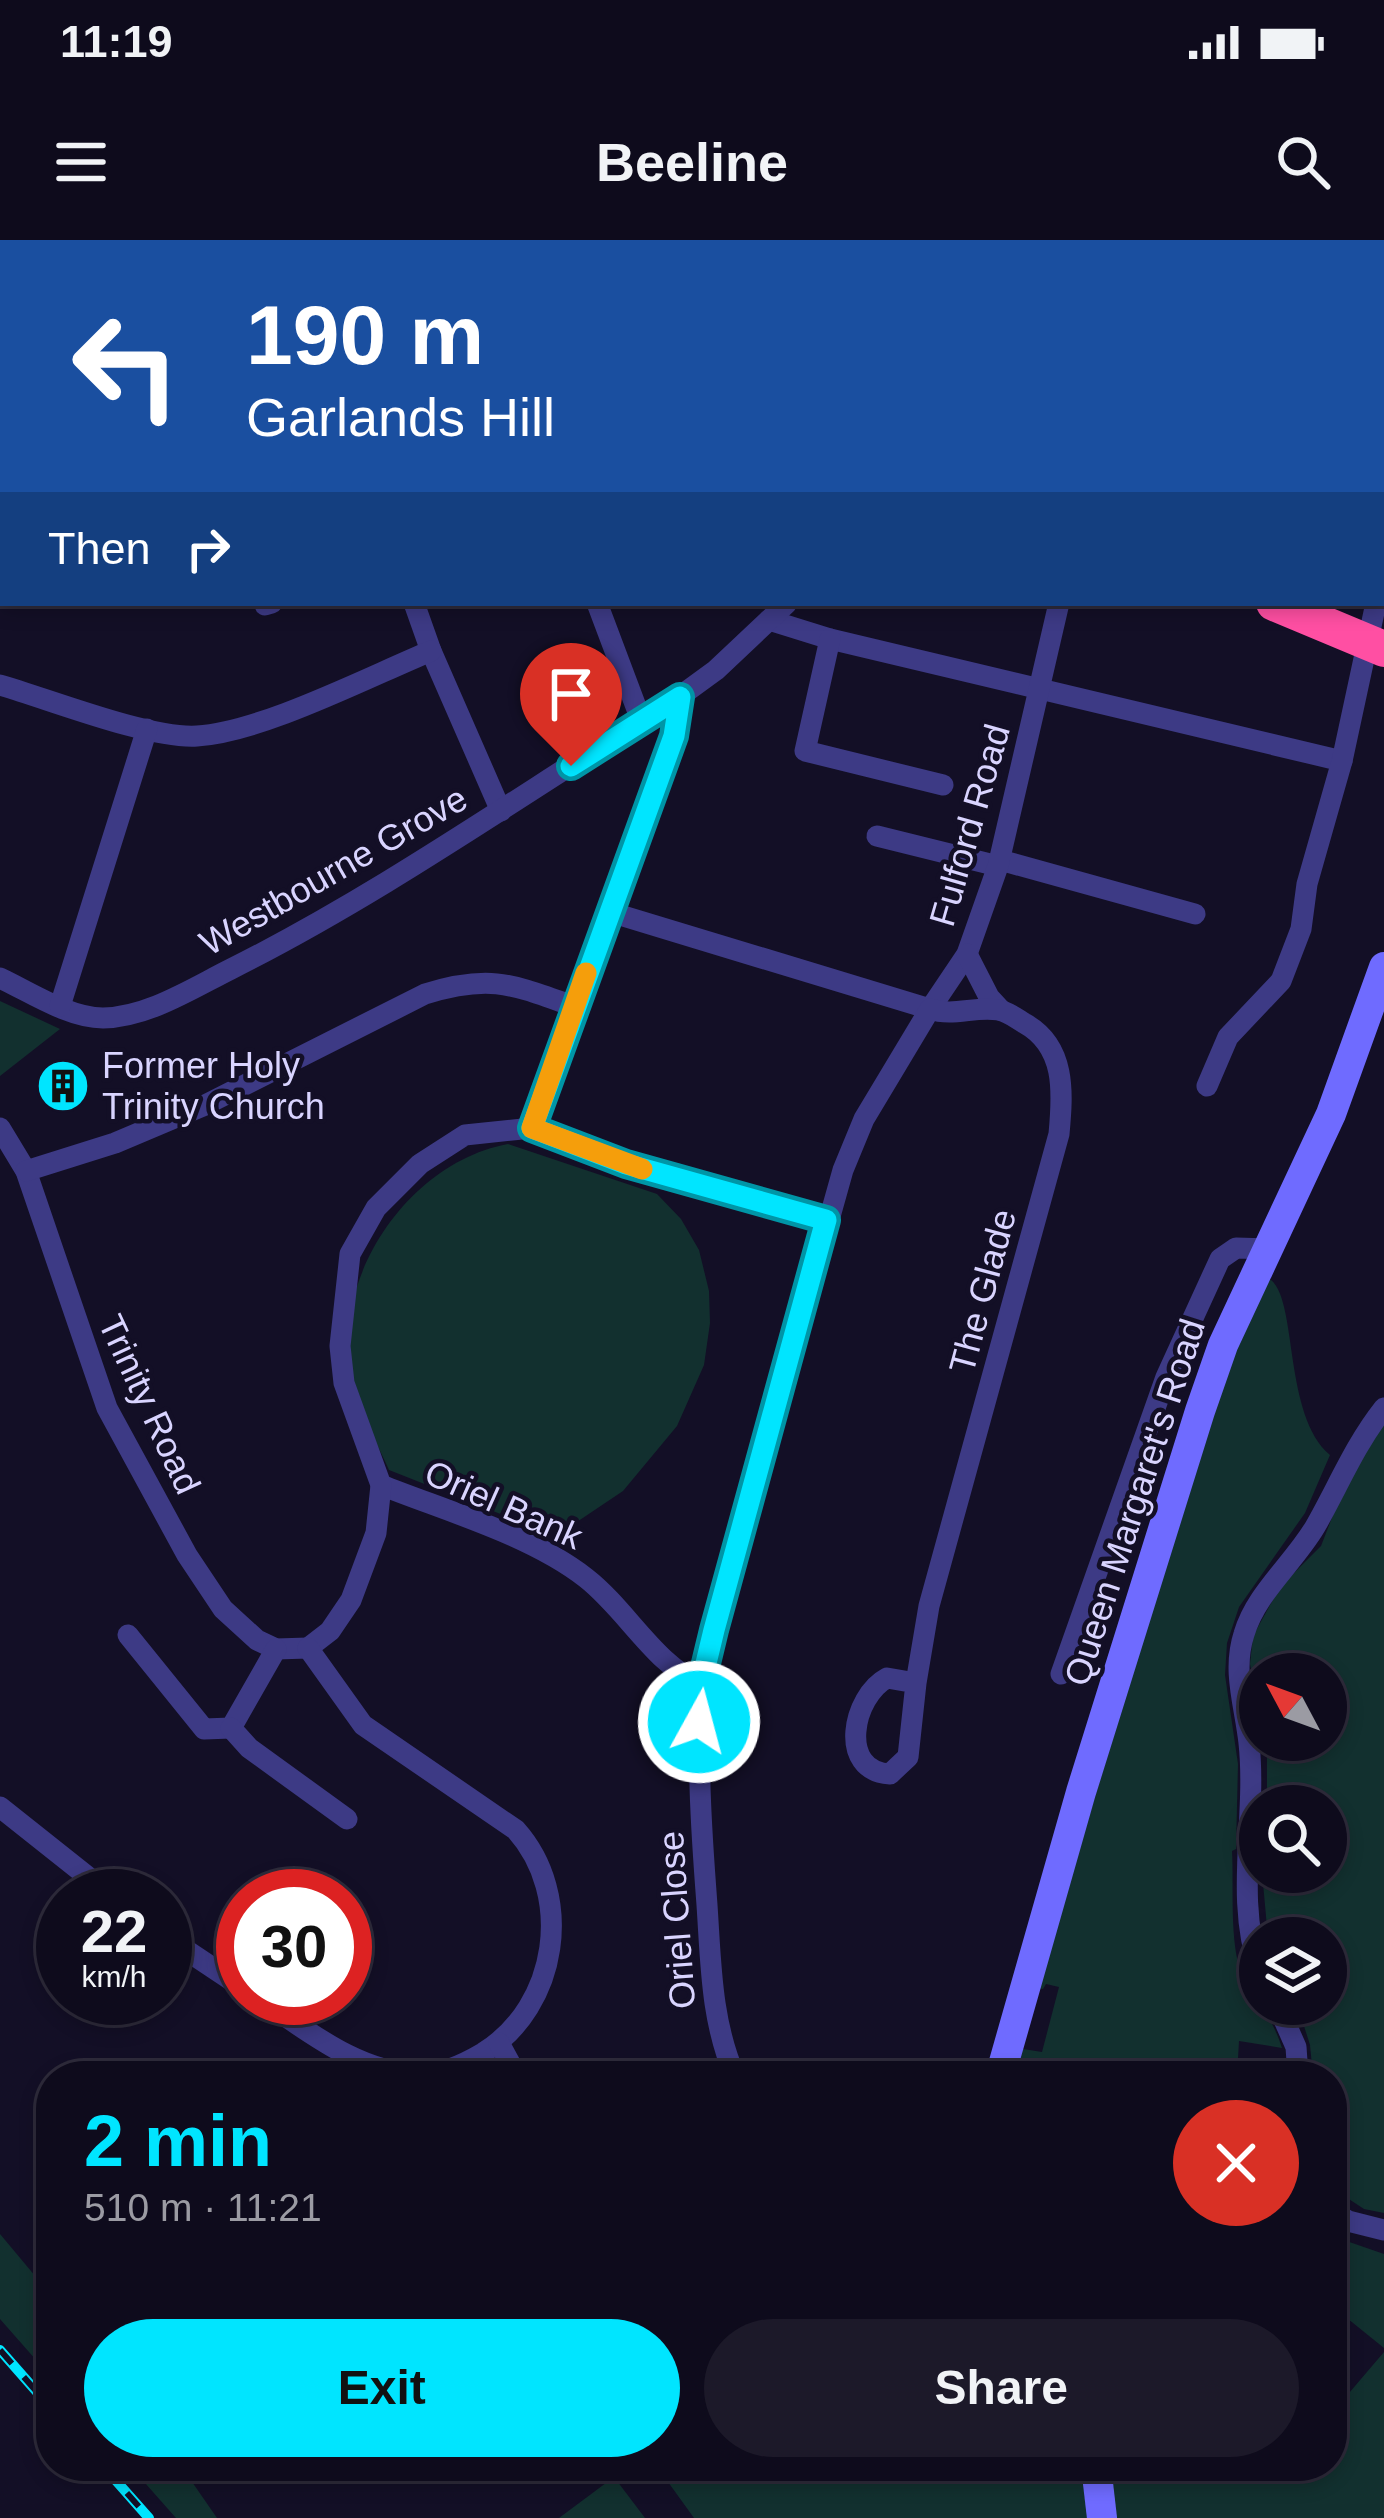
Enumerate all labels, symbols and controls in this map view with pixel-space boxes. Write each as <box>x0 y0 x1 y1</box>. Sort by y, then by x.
text: 11:19 <box>60 16 173 67</box>
icon: menu <box>48 129 114 195</box>
icon: search <box>1270 129 1336 195</box>
text: Beeline <box>596 132 788 192</box>
icon: left <box>48 288 204 444</box>
text: 190 m <box>246 288 484 382</box>
text: Garlands Hill <box>246 387 555 447</box>
icon: right <box>175 516 241 582</box>
text: Then <box>48 523 151 574</box>
pin <box>520 643 622 766</box>
icon: arrive <box>538 661 604 727</box>
street label: Fulford Road <box>921 719 1018 931</box>
street label: Westbourne Grove <box>192 777 474 964</box>
place label: Former Holy Trinity Church <box>102 1045 325 1127</box>
building icon: Former Holy Trinity Church <box>35 1058 91 1114</box>
street label: The Glade <box>941 1205 1024 1378</box>
street label: Trinity Road <box>90 1308 209 1500</box>
street label: Queen Margaret's Road <box>1056 1314 1213 1691</box>
street label: Oriel Bank <box>419 1452 590 1558</box>
north arrow <box>1239 1653 1347 1761</box>
map controls <box>1239 1653 1347 2025</box>
position arrow <box>636 1659 762 1785</box>
button: search <box>1239 1785 1347 1893</box>
street label: Oriel Close <box>650 1830 703 2010</box>
speed limit sign: 30 <box>216 1869 372 2025</box>
text: 22 <box>81 1898 147 1965</box>
button: layers <box>1239 1917 1347 2025</box>
text: km/h <box>81 1960 147 1993</box>
button: close <box>1173 2100 1299 2226</box>
text: 2 min <box>84 2101 272 2181</box>
text: 510 m · 11:21 <box>84 2186 322 2229</box>
button: Exit <box>84 2319 680 2457</box>
button: Share <box>704 2319 1299 2457</box>

